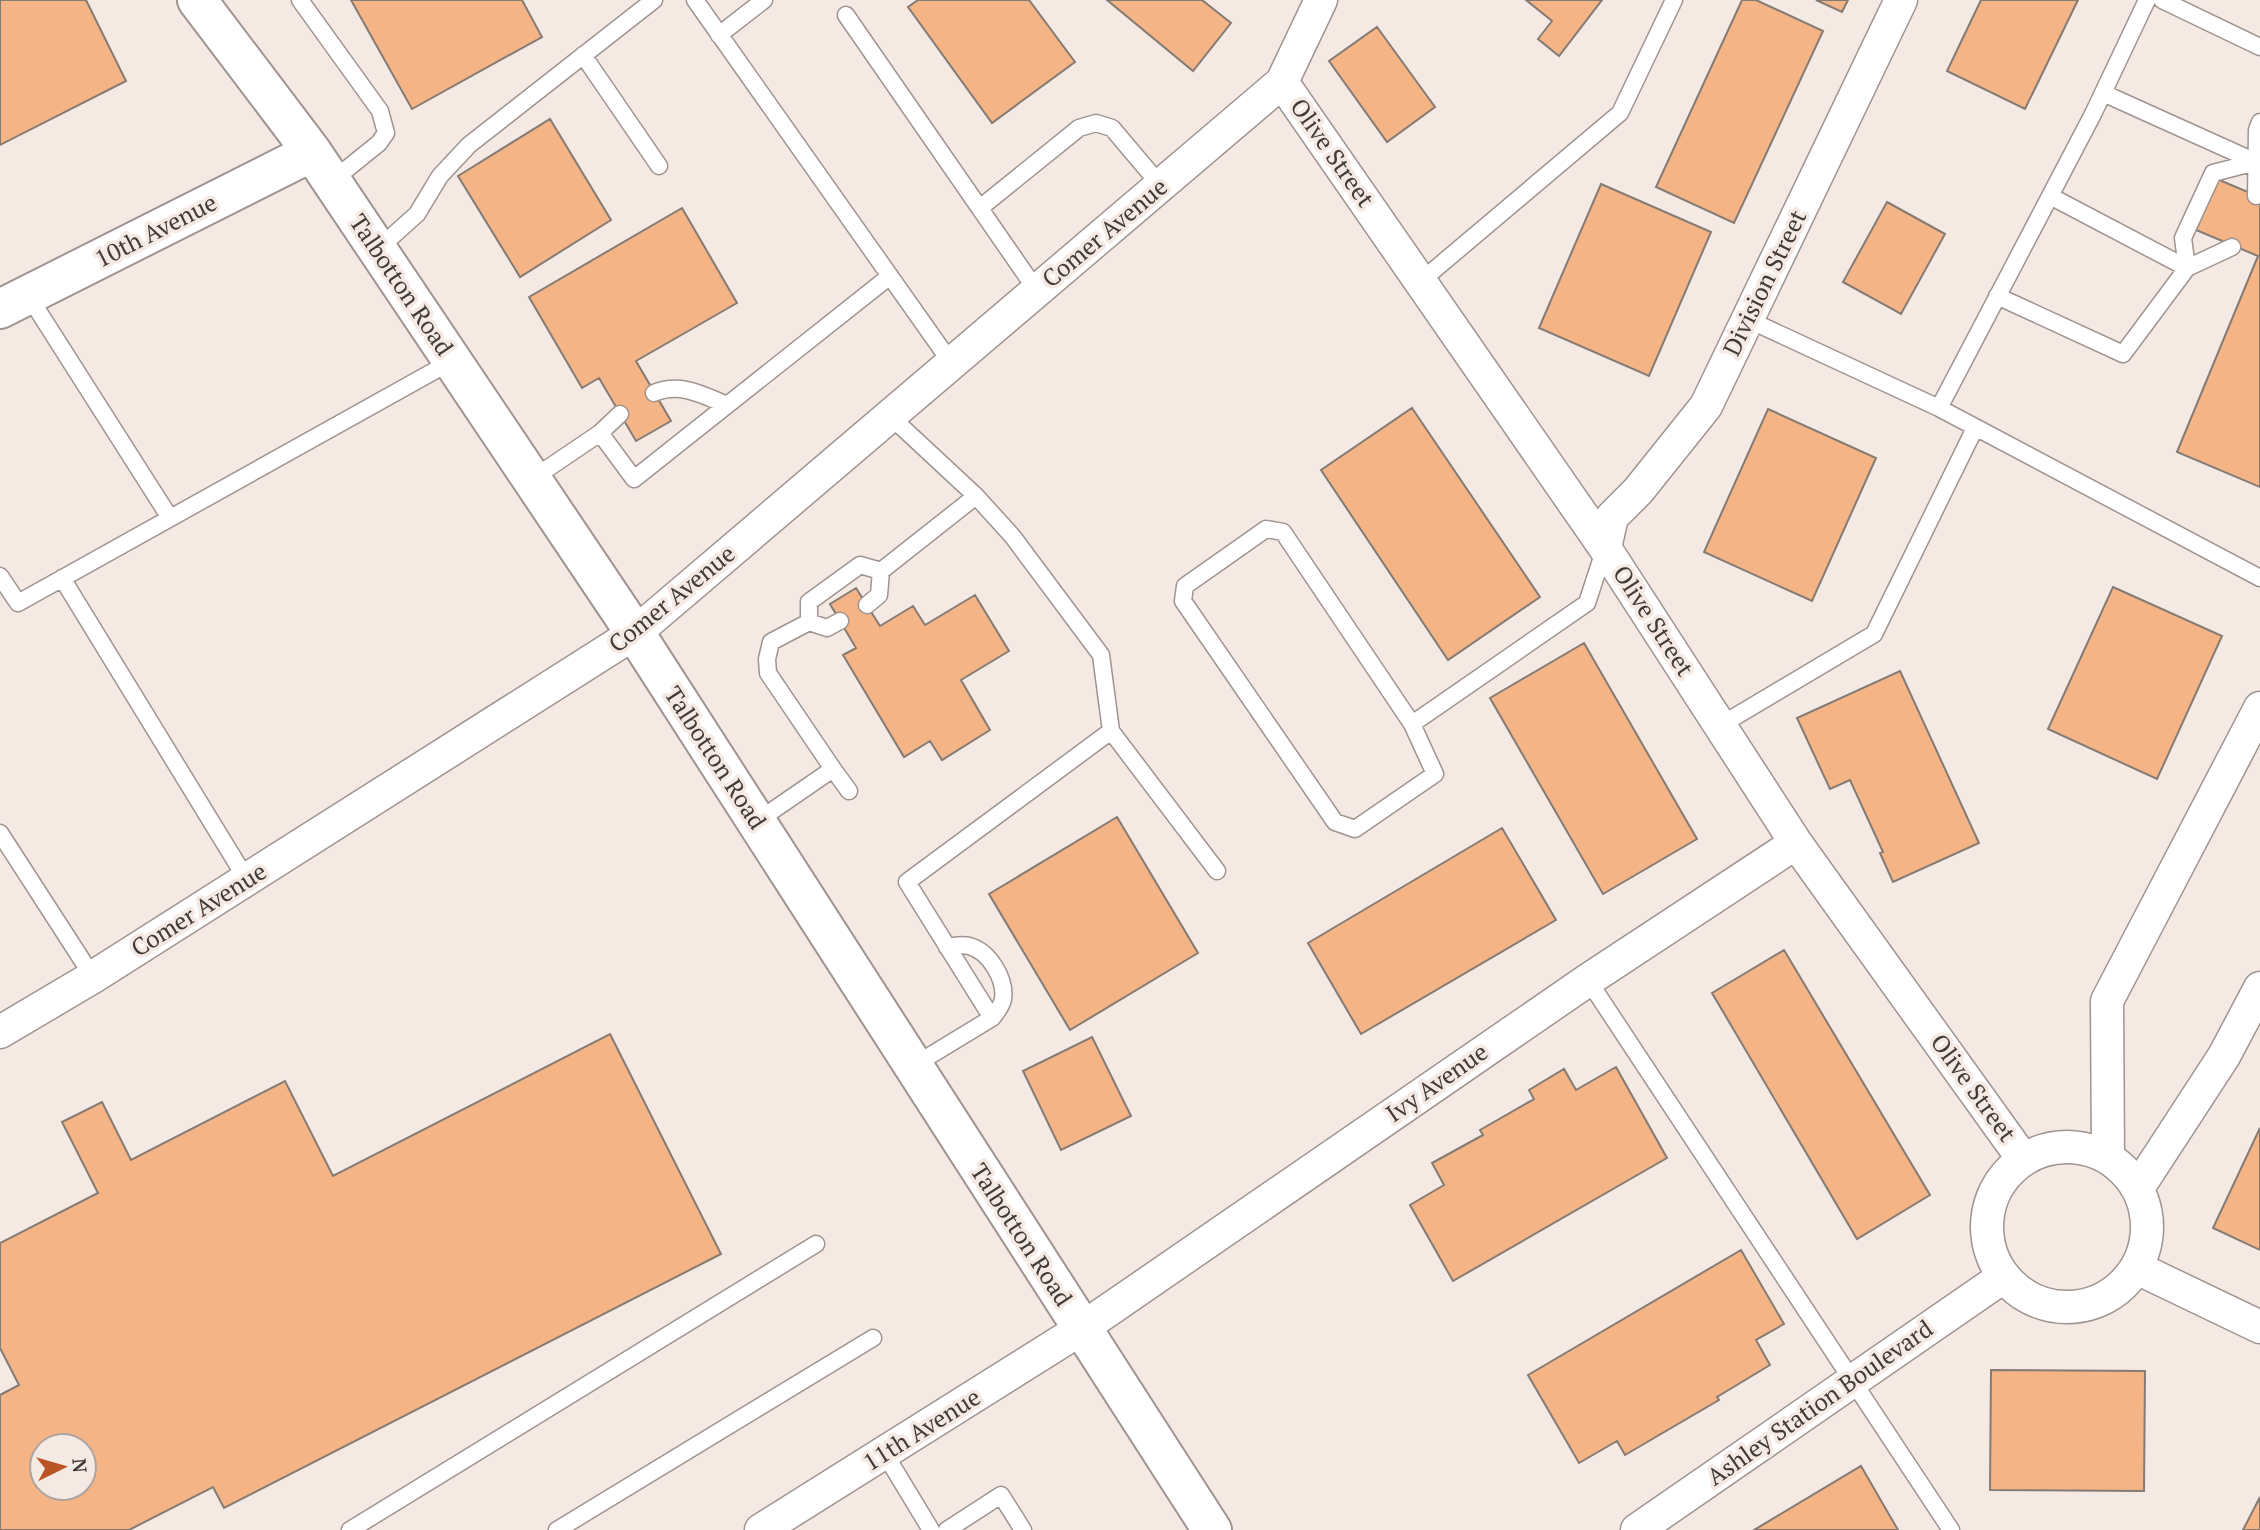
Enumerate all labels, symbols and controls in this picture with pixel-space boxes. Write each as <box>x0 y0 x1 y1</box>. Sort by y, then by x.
street label: Olive Street <box>1284 92 1382 213</box>
street label: Comer Avenue <box>1035 170 1174 294</box>
street label: 10th Avenue <box>89 186 222 274</box>
street label: Division Street <box>1715 204 1813 361</box>
street label: Talbotton Road <box>343 207 461 361</box>
street label: Comer Avenue <box>601 537 741 659</box>
street label: Olive Street <box>1606 559 1702 682</box>
street label: Talbotton Road <box>658 680 774 835</box>
street label: Comer Avenue <box>125 855 272 964</box>
street label: Olive Street <box>1924 1027 2024 1148</box>
street label: Ivy Avenue <box>1379 1035 1494 1129</box>
street label: Talbotton Road <box>964 1157 1080 1312</box>
street label: Ashley Station Boulevard <box>1700 1312 1939 1492</box>
street label: 11th Avenue <box>857 1380 986 1478</box>
north arrow <box>28 1432 98 1502</box>
text: N <box>67 1457 94 1474</box>

